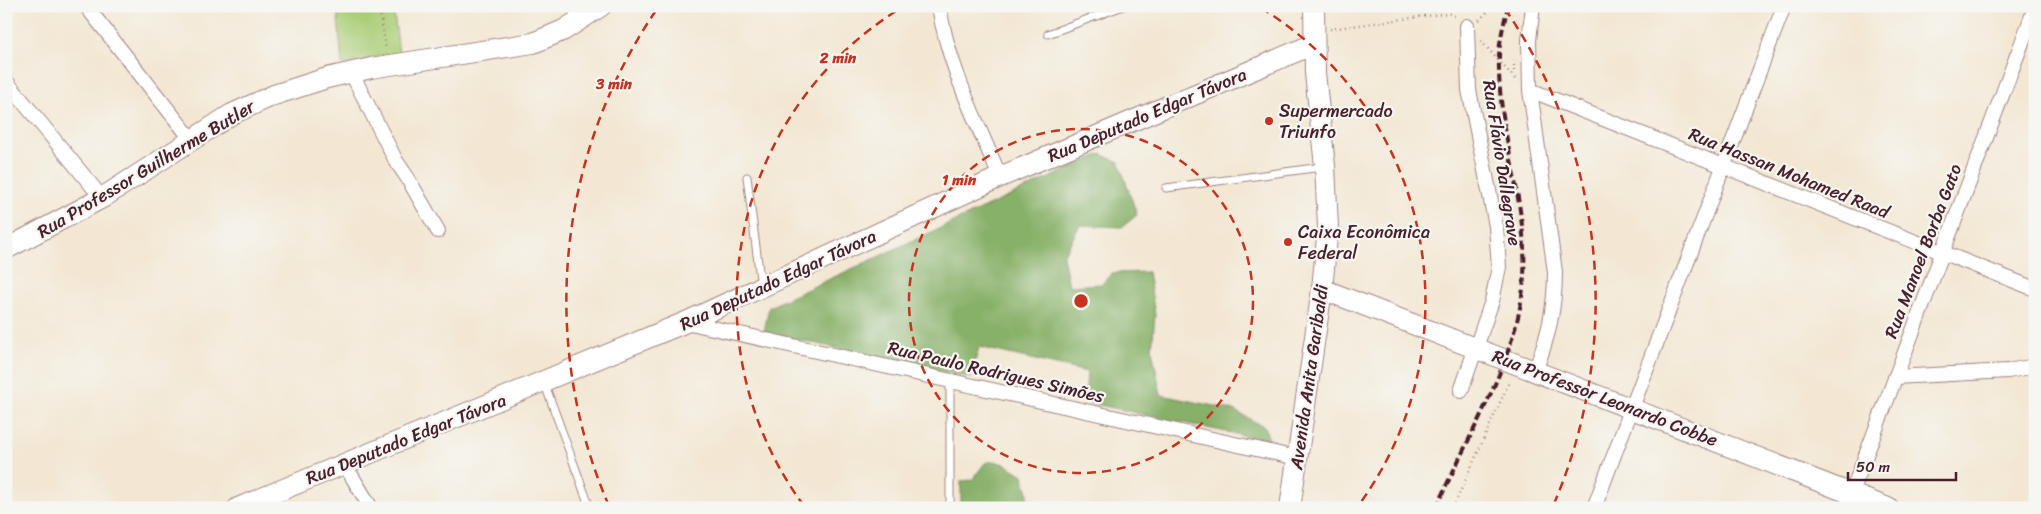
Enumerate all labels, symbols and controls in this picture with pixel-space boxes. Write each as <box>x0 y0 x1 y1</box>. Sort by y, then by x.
text: 2 min <box>819 45 857 71</box>
street label: Rua Deputado Edgar Távora <box>1042 58 1252 172</box>
text: 3 min <box>595 71 633 97</box>
street label: Rua Flávio Dallegrave <box>1473 78 1531 248</box>
street label: Rua Professor Guilherme Butler <box>31 90 263 247</box>
place label: Supermercado Triunfo <box>1279 95 1393 148</box>
marker: Supermercado Triunfo <box>1263 115 1275 127</box>
street label: Rua Hassan Mohamed Raad <box>1684 118 1896 229</box>
street label: Rua Manoel Borba Gato <box>1875 159 1971 343</box>
text: 1 min <box>942 167 977 193</box>
place label: Caixa Econômica Federal <box>1298 216 1430 269</box>
street label: Rua Deputado Edgar Távora <box>674 220 882 340</box>
marker: Caixa Econômica Federal <box>1282 236 1294 248</box>
street label: Avenida Anita Garibaldi <box>1280 281 1338 473</box>
centre of rings <box>1072 292 1090 310</box>
street label: Rua Paulo Rodrigues Simões <box>885 332 1108 413</box>
street label: Rua Professor Leonardo Cobbe <box>1487 340 1723 456</box>
street label: Rua Deputado Edgar Távora <box>301 384 511 494</box>
scale bar <box>1848 449 1956 481</box>
text: 50 m <box>1856 454 1891 480</box>

